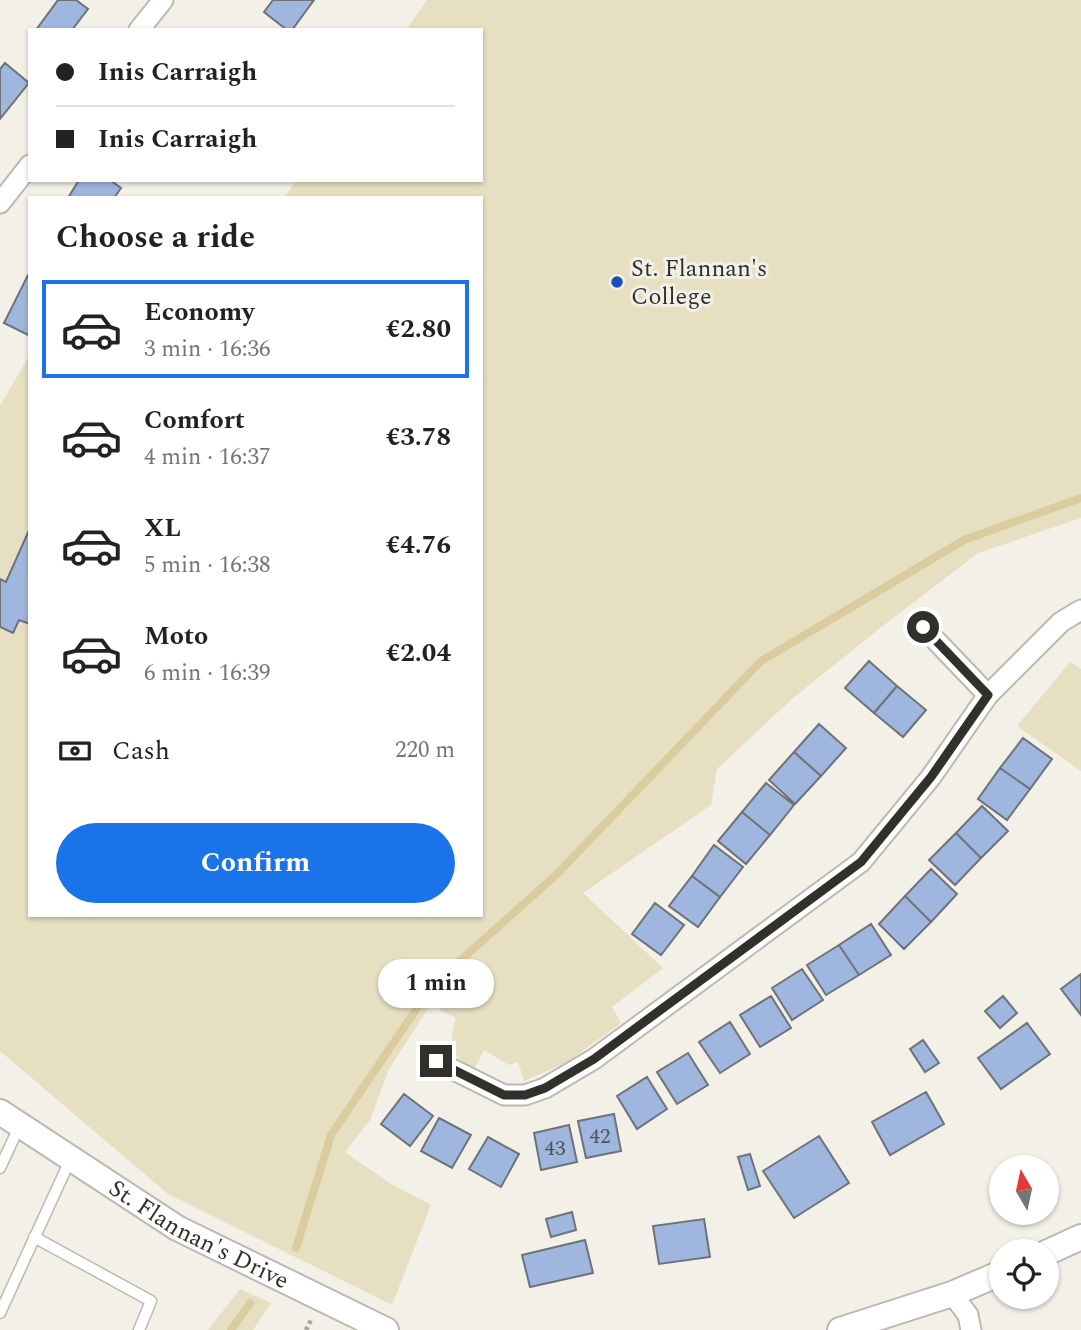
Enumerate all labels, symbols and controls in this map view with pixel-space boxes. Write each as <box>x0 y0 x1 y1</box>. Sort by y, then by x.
text: Inis Carraigh <box>98 52 257 92</box>
text: Inis Carraigh <box>98 119 257 159</box>
text: Choose a ride <box>56 213 255 262</box>
place label: St. Flannan's College <box>631 251 767 315</box>
marker: St. Flannan's College <box>609 274 625 290</box>
text: Economy <box>144 292 254 332</box>
icon: car <box>60 298 123 361</box>
text: €2.80 <box>386 309 451 349</box>
text: 3 min · 16:36 <box>144 332 271 367</box>
text: Comfort <box>144 400 245 440</box>
icon: car <box>60 406 123 469</box>
text: €3.78 <box>386 417 451 457</box>
text: 4 min · 16:37 <box>144 440 271 475</box>
text: XL <box>144 508 181 548</box>
icon: car <box>60 514 123 577</box>
text: €4.76 <box>386 525 451 565</box>
text: 5 min · 16:38 <box>144 548 271 583</box>
route start <box>907 611 939 643</box>
text: Moto <box>144 616 208 656</box>
icon: car <box>60 622 123 685</box>
text: €2.04 <box>386 633 451 673</box>
text: 6 min · 16:39 <box>144 656 271 691</box>
text: Cash <box>112 731 170 771</box>
icon: cash <box>56 732 94 770</box>
text: 220 m <box>395 733 455 768</box>
button: Confirm <box>56 823 455 903</box>
callout: 1 min <box>378 960 494 1009</box>
text: 1 min <box>405 966 467 1001</box>
route end <box>420 1045 452 1077</box>
house number: 42 <box>590 1121 611 1153</box>
house number: 43 <box>545 1133 566 1165</box>
north arrow <box>989 1155 1059 1225</box>
map controls <box>989 1155 1059 1309</box>
street label: St. Flannan's Drive <box>101 1171 295 1299</box>
button: locate <box>989 1239 1059 1309</box>

